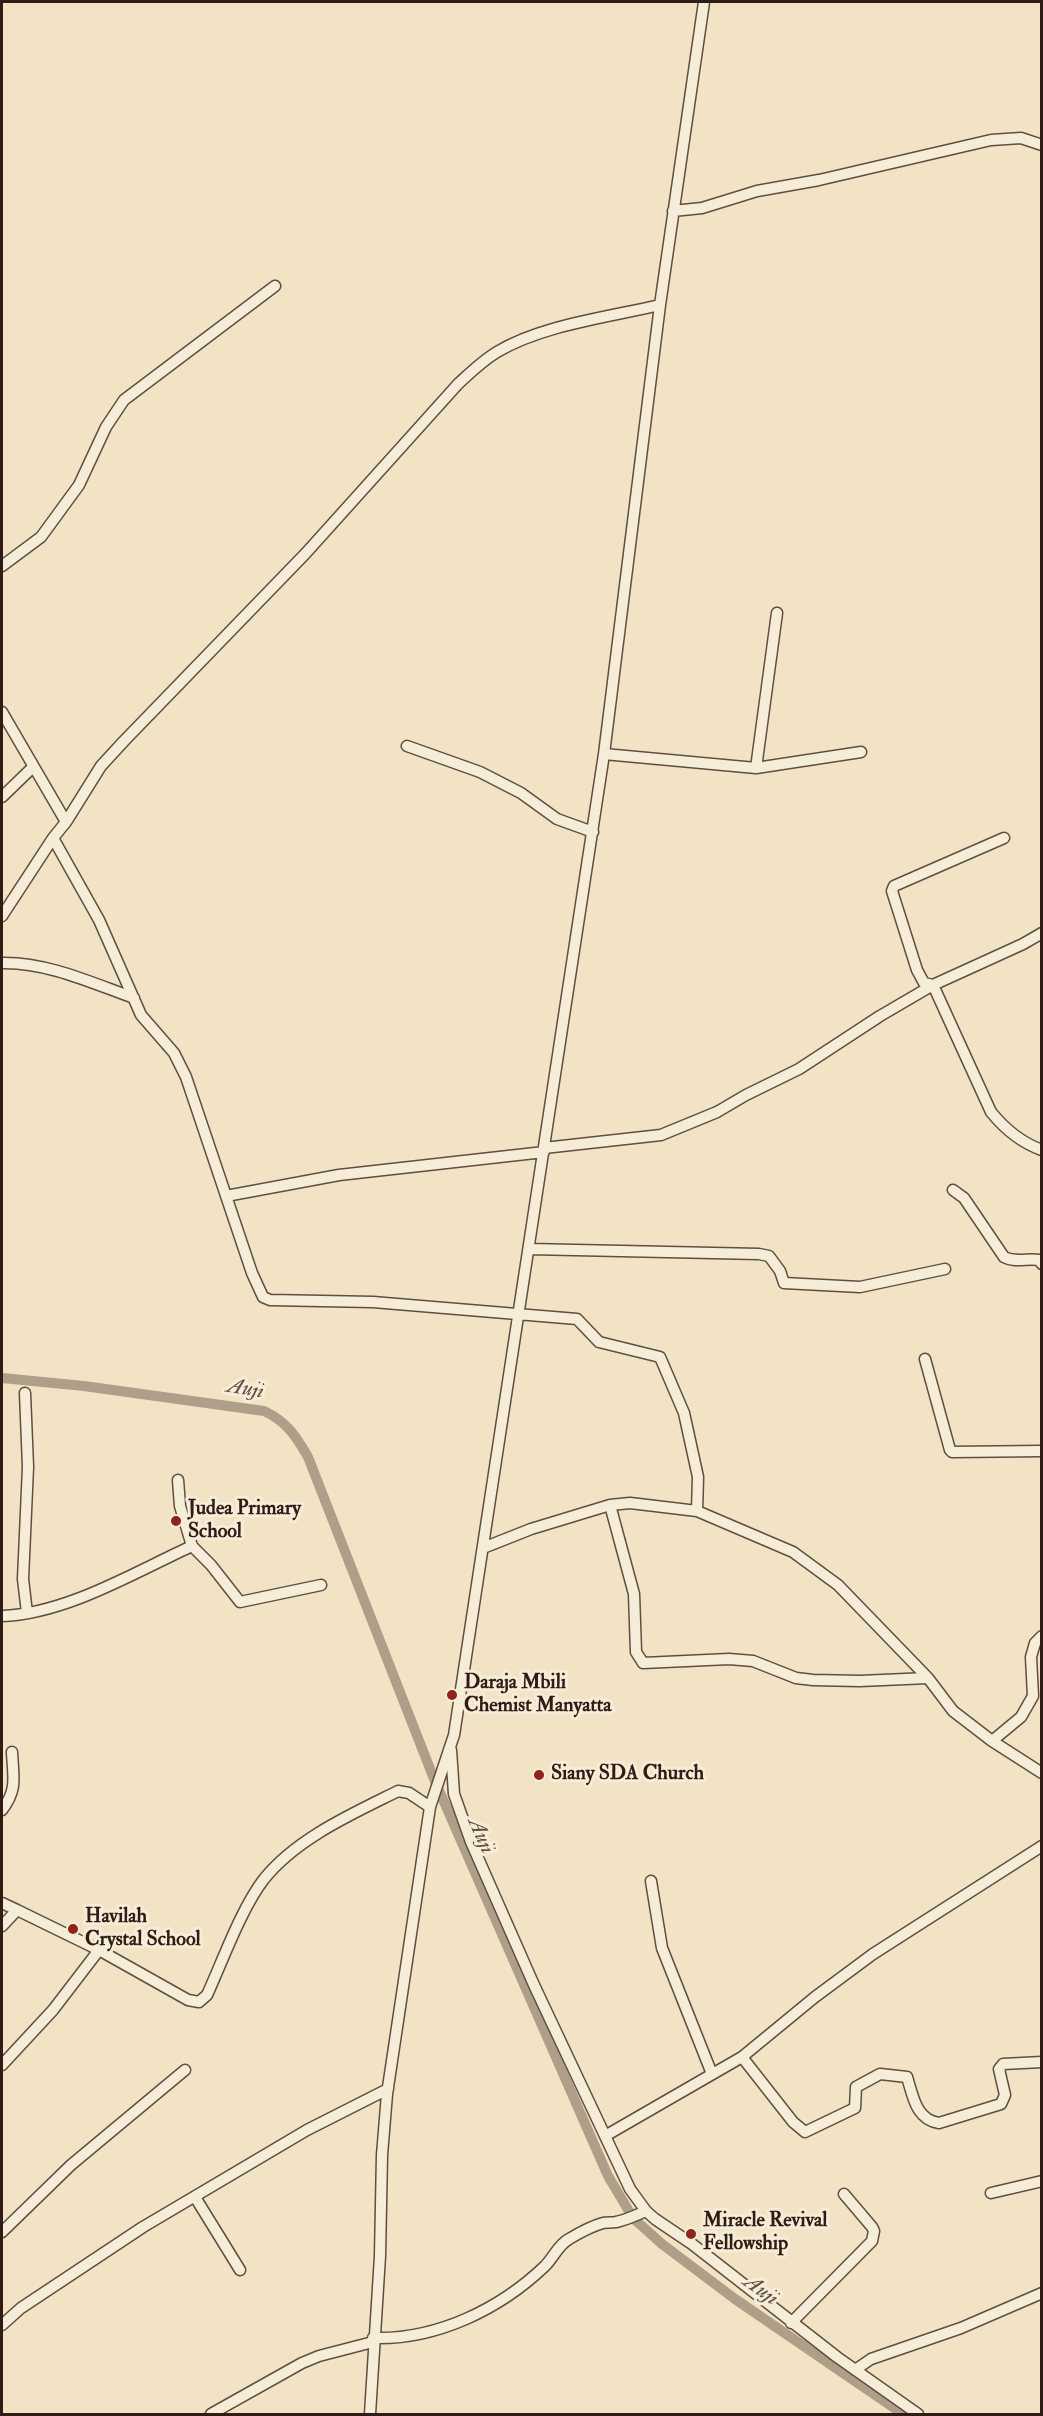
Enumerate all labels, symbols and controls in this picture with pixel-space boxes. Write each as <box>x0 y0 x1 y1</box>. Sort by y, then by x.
water label: Auji <box>225 1375 265 1405</box>
place label: Judea Primary School <box>188 1498 301 1545</box>
marker: Judea Primary School <box>169 1514 183 1528</box>
place label: Daraja Mbili Chemist Manyatta <box>464 1672 612 1719</box>
marker: Daraja Mbili Chemist Manyatta <box>445 1688 459 1702</box>
place label: Siany SDA Church <box>551 1763 704 1787</box>
marker: Siany SDA Church <box>532 1768 546 1782</box>
water label: Auji <box>461 1814 499 1858</box>
place label: Havilah Crystal School <box>85 1906 201 1953</box>
marker: Havilah Crystal School <box>66 1922 80 1936</box>
place label: Miracle Revival Fellowship <box>703 2210 827 2257</box>
marker: Miracle Revival Fellowship <box>684 2227 698 2241</box>
water label: Auji <box>738 2270 782 2312</box>

